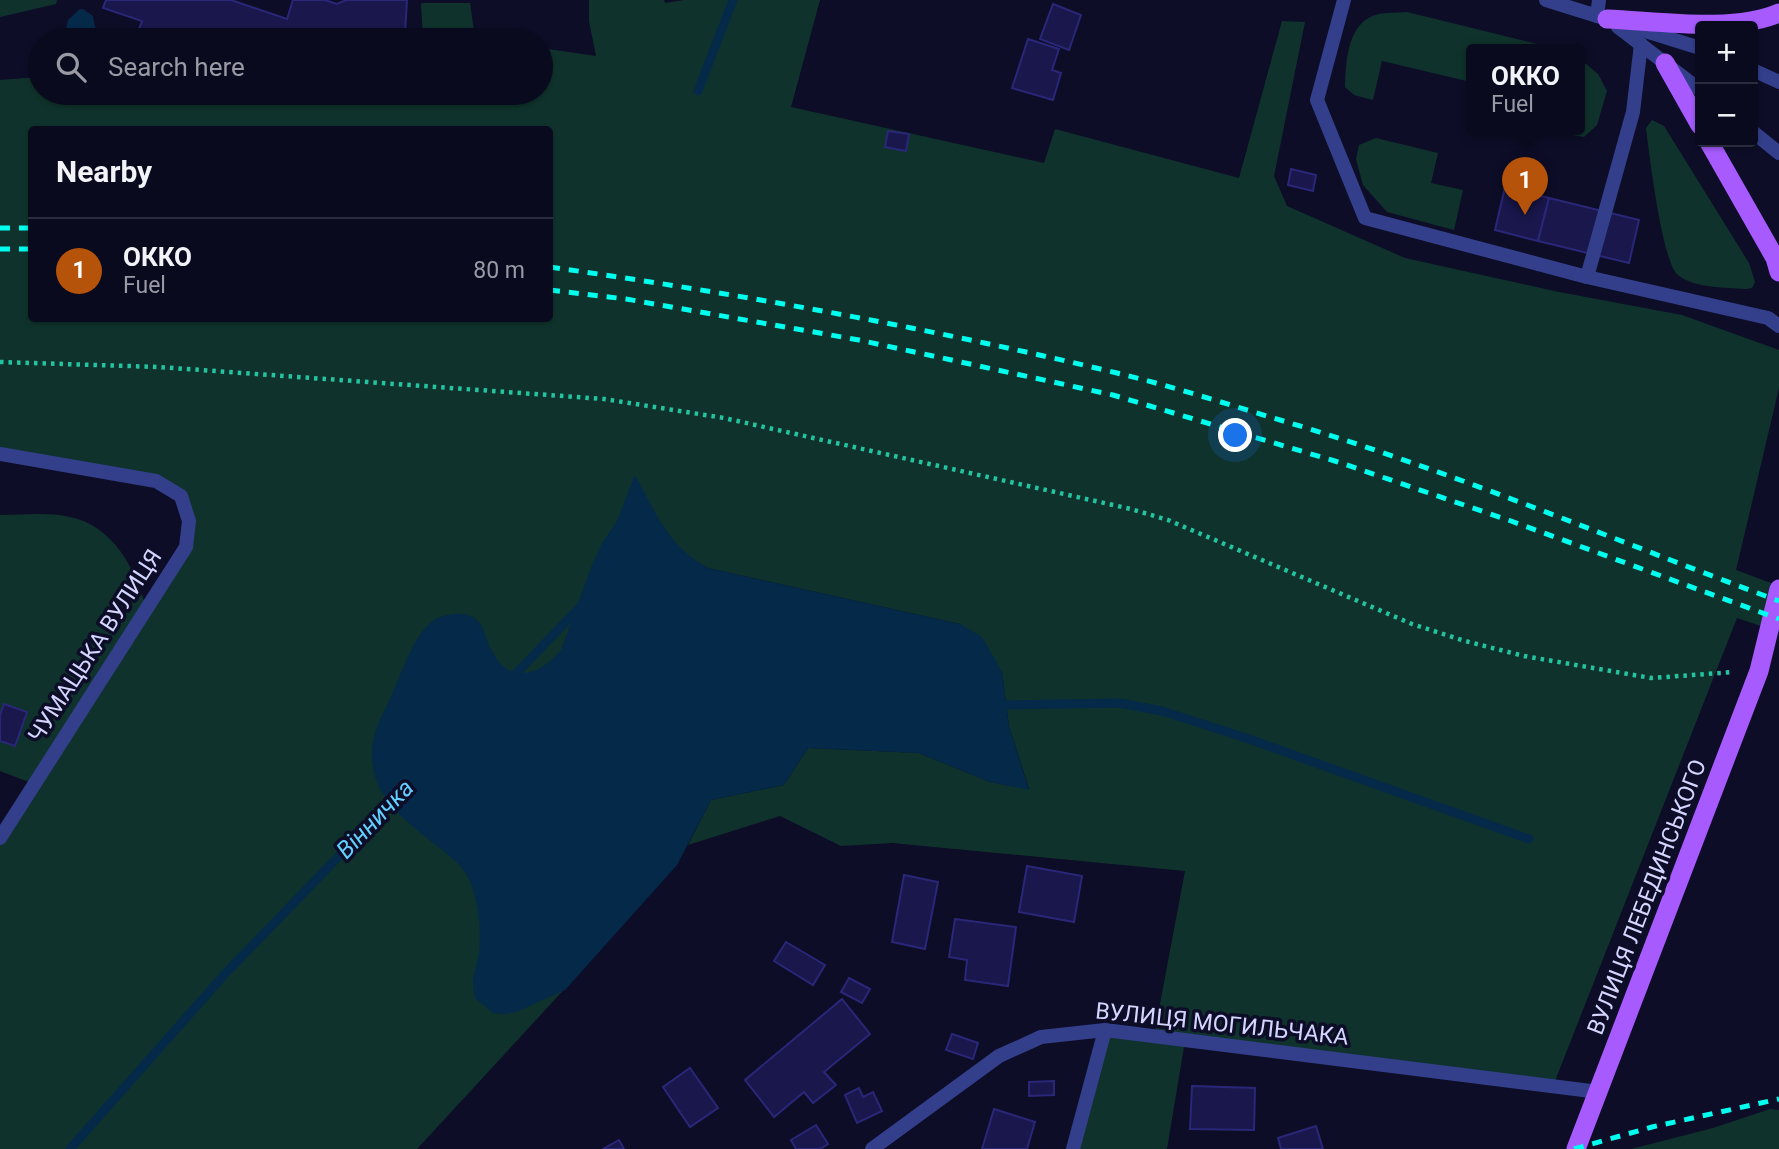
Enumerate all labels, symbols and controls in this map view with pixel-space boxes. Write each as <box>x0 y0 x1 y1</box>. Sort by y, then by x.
map controls <box>1695 21 1758 147</box>
button: + <box>1695 21 1758 84</box>
search box <box>28 28 553 105</box>
popup <box>1466 44 1585 135</box>
icon: search <box>52 48 90 86</box>
text: Search here <box>108 52 245 82</box>
text: ОККО <box>1491 61 1560 91</box>
button: − <box>1695 84 1758 147</box>
text: Fuel <box>1491 91 1534 118</box>
text: Nearby <box>56 154 152 189</box>
pin: 1 <box>1502 157 1548 215</box>
text: ОККО <box>123 242 192 272</box>
text: 1 <box>72 257 86 284</box>
text: 80 m <box>473 257 525 284</box>
text: Fuel <box>123 272 166 299</box>
your location <box>1218 418 1252 452</box>
street label: ЧУМАЦЬКА ВУЛИЦЯ <box>23 545 167 747</box>
street label: ВУЛИЦЯ ЛЕБЕДИНСЬКОГО <box>1582 756 1712 1038</box>
water label: Вінничка <box>331 774 419 864</box>
street label: ВУЛИЦЯ МОГИЛЬЧАКА <box>1094 997 1350 1051</box>

